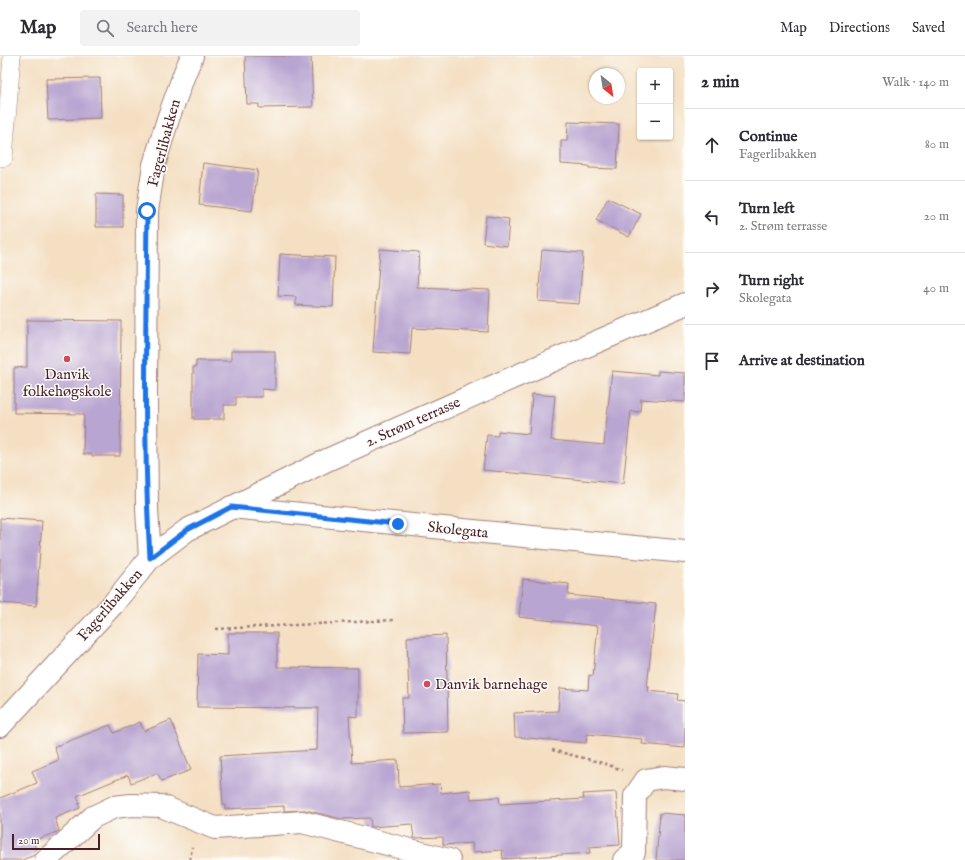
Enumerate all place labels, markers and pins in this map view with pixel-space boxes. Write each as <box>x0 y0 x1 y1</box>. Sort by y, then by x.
marker: Danvik folkehøgskole <box>62 354 72 364</box>
place label: Danvik folkehøgskole <box>23 365 111 401</box>
place label: Danvik barnehage <box>435 675 548 694</box>
marker: Danvik barnehage <box>422 679 432 689</box>

